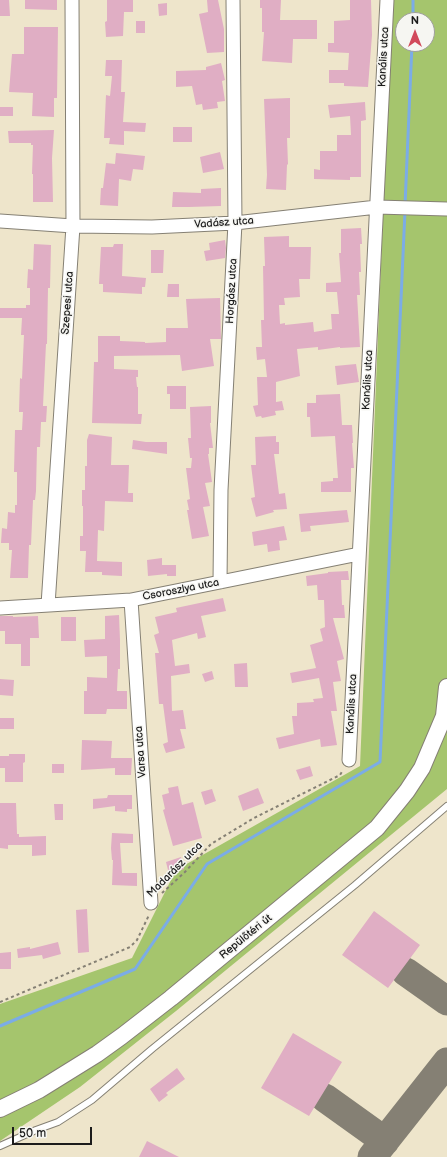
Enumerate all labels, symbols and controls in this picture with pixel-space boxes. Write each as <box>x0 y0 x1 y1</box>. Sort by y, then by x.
north arrow <box>395 12 435 52</box>
text: N <box>411 14 419 27</box>
street label: Kanális utca <box>376 27 392 87</box>
street label: Vadász utca <box>194 214 254 232</box>
street label: Horgász utca <box>224 258 240 324</box>
street label: Szepesi utca <box>59 271 77 335</box>
street label: Kanális utca <box>360 350 376 410</box>
street label: Csoroszlya utca <box>142 576 220 604</box>
street label: Kanális utca <box>344 674 360 734</box>
street label: Varsa utca <box>133 726 149 778</box>
street label: Madarász utca <box>144 839 206 901</box>
street label: Repülőtéri út <box>217 912 275 962</box>
scale bar <box>14 1119 94 1145</box>
text: 50 m <box>19 1126 46 1141</box>

